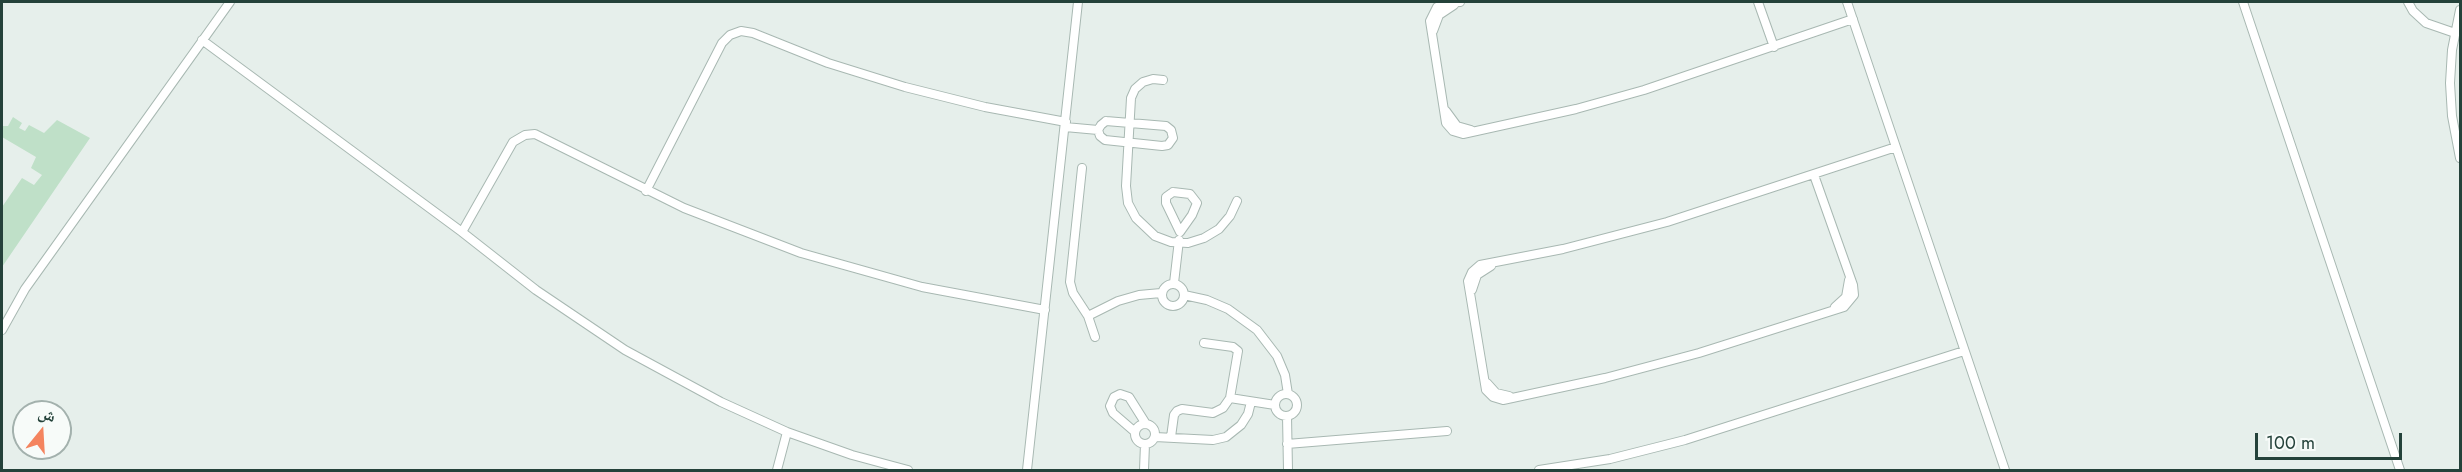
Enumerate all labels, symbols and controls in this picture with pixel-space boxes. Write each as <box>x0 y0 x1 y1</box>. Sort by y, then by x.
north arrow <box>12 400 72 460</box>
text: ش <box>35 401 59 428</box>
scale bar <box>2258 421 2405 459</box>
text: 100 m <box>2266 430 2315 456</box>

